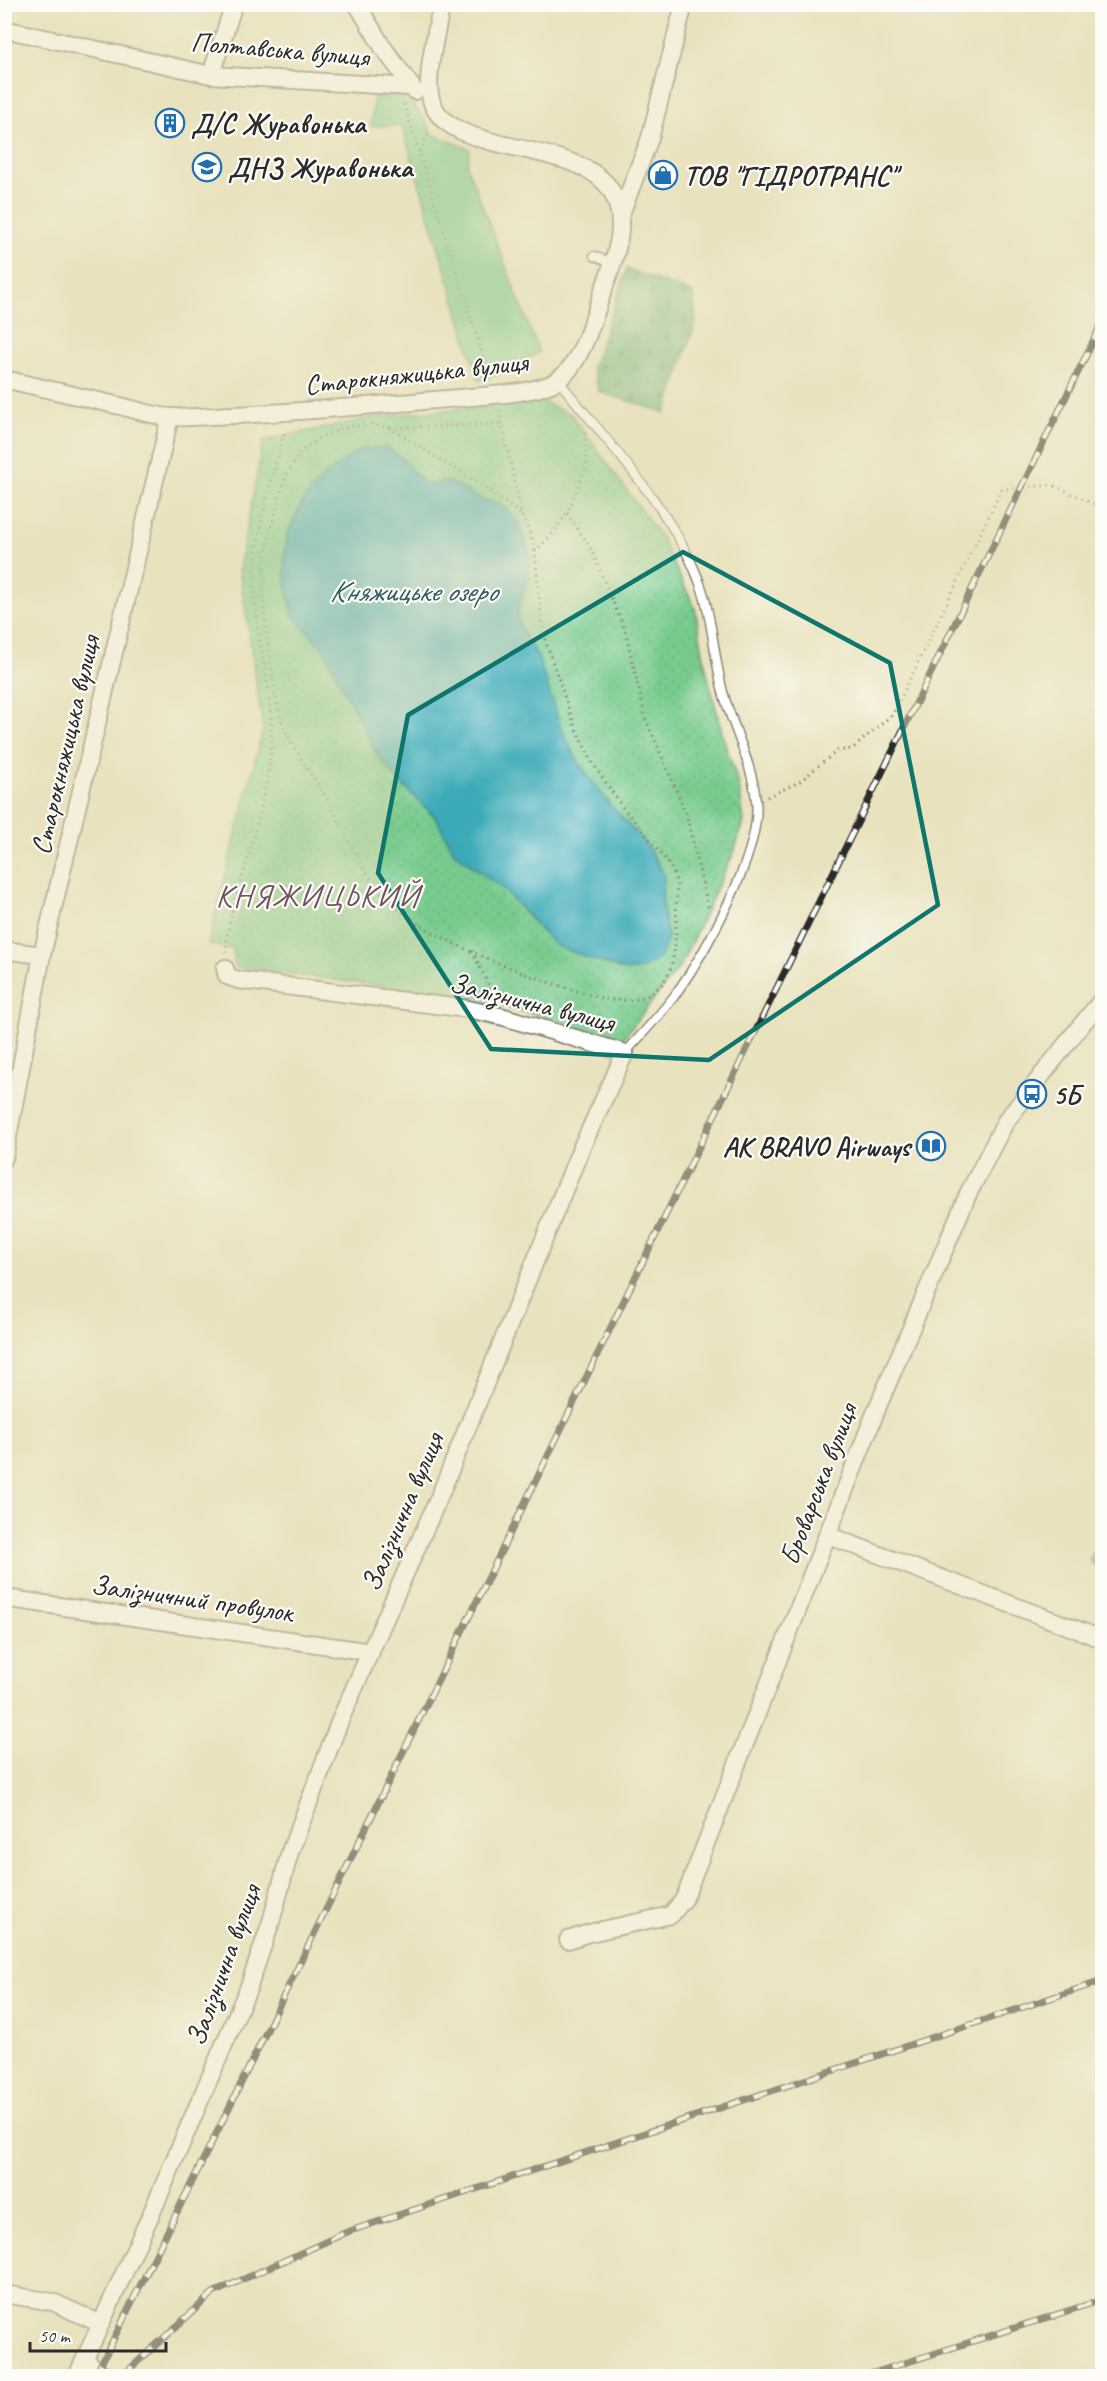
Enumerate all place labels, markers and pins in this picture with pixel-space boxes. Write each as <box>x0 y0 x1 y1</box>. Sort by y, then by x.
place label: Д/С Журавонька <box>191 106 368 141</box>
building icon: Д/С Журавонька <box>154 107 186 139</box>
place label: ДНЗ Журавонька <box>228 150 415 185</box>
school or university icon: ДНЗ Журавонька <box>191 151 223 183</box>
place label: ТОВ "ГІДРОТРАНС" <box>684 158 903 193</box>
shop icon: ТОВ "ГІДРОТРАНС" <box>647 159 679 191</box>
place label: 5Б <box>1053 1077 1085 1112</box>
bus stop icon: 5Б <box>1016 1078 1048 1110</box>
place label: АК BRAVO Airways <box>723 1129 913 1164</box>
library icon: АК BRAVO Airways <box>915 1130 947 1162</box>

